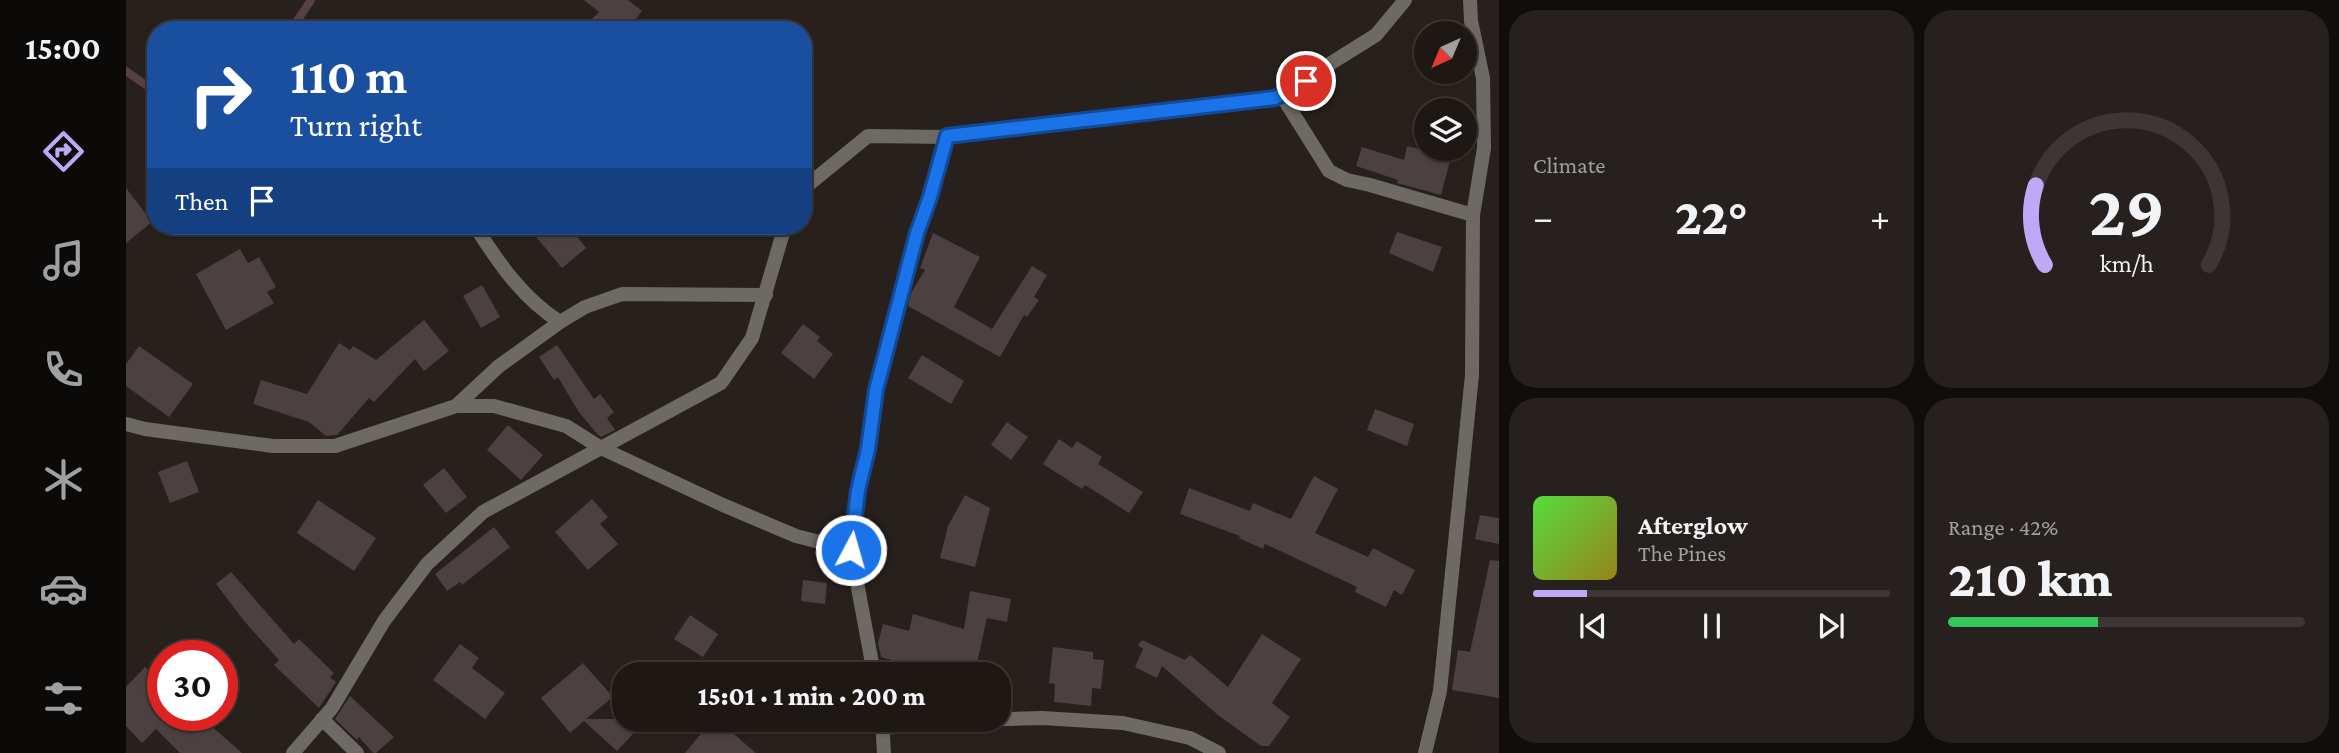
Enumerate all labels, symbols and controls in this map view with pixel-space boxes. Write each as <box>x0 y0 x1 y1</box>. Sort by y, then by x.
north arrow <box>1414 21 1477 84</box>
map controls <box>1414 21 1477 161</box>
text: 15:00 <box>25 30 101 66</box>
icon: right <box>175 49 266 140</box>
text: 110 m <box>290 49 407 104</box>
pin <box>1276 51 1336 111</box>
icon: arrive <box>1287 62 1325 100</box>
button: layers <box>1414 98 1477 161</box>
text: Turn right <box>290 107 422 143</box>
icon: directions <box>39 127 88 176</box>
text: Climate <box>1533 152 1605 178</box>
text: 29 <box>2088 170 2165 251</box>
icon: arrive <box>243 182 281 220</box>
text: Then <box>175 187 229 216</box>
text: 22° <box>1675 187 1748 245</box>
text: − <box>1533 196 1553 238</box>
text: + <box>1870 196 1890 238</box>
icon: music <box>39 236 88 285</box>
text: km/h <box>2100 250 2153 277</box>
icon: phone <box>39 345 88 394</box>
icon: climate <box>39 455 88 504</box>
text: Afterglow <box>1638 511 1748 540</box>
position arrow <box>814 513 888 587</box>
text: Range · 42% <box>1948 514 2058 540</box>
text: The Pines <box>1638 540 1726 566</box>
text: 210 km <box>1948 549 2112 607</box>
icon: car <box>39 564 88 613</box>
icon: previous <box>1574 607 1612 645</box>
icon: pause <box>1693 607 1731 645</box>
icon: next <box>1812 607 1850 645</box>
speed limit sign: 30 <box>147 640 238 731</box>
icon: filters <box>39 674 88 723</box>
text: 15:01 · 1 min · 200 m <box>698 682 925 711</box>

